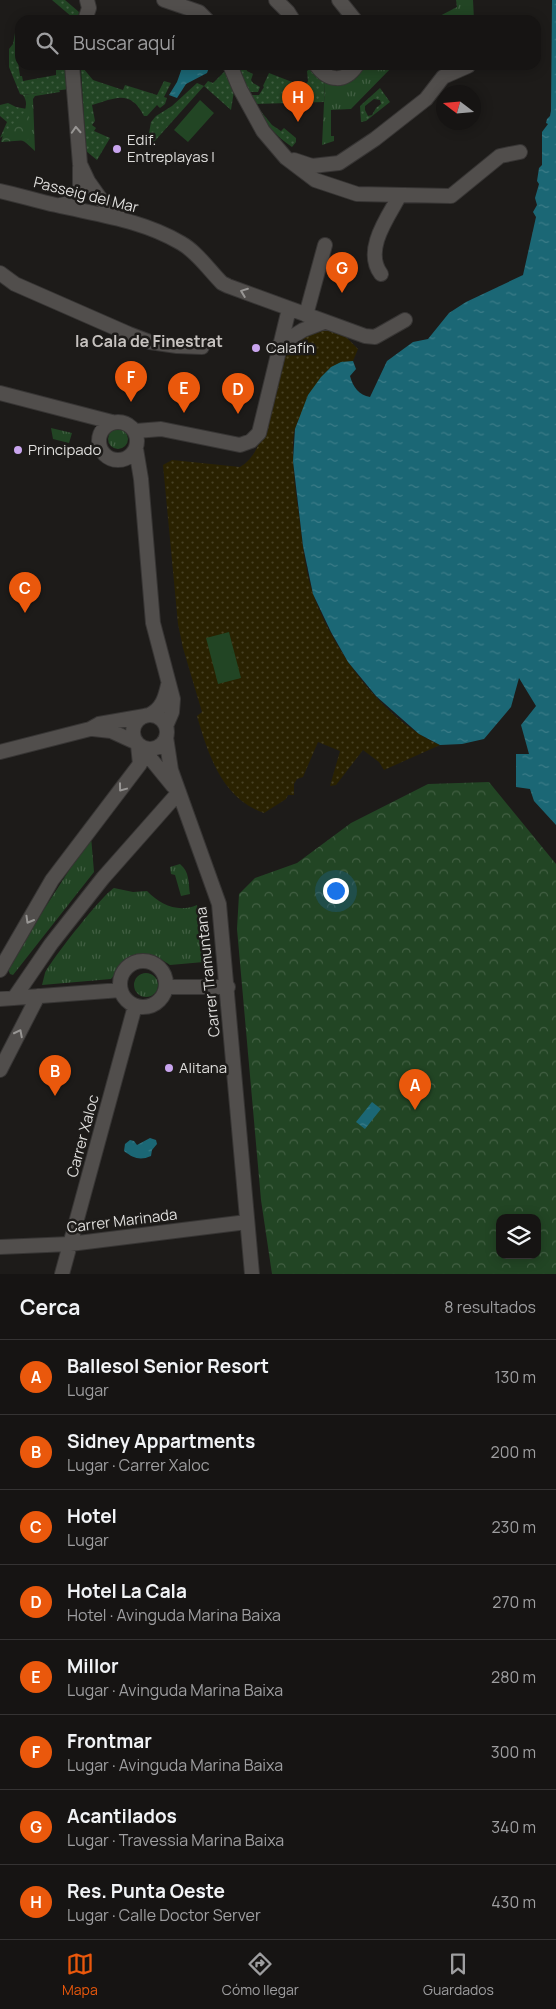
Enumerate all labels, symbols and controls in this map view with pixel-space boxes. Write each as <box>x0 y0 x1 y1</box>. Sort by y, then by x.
search box <box>15 15 541 70</box>
icon: search <box>33 29 61 57</box>
text: Buscar aquí <box>73 30 175 56</box>
pin: H <box>282 81 314 122</box>
north arrow <box>436 85 481 130</box>
one-way arrow <box>71 125 82 133</box>
place label: Edif. Entreplayas I <box>127 129 215 167</box>
marker: Edif. Entreplayas I <box>111 143 123 155</box>
street label: Passeig del Mar <box>31 171 141 218</box>
pin: G <box>326 252 358 293</box>
one-way arrow <box>240 288 248 298</box>
district label: la Cala de Finestrat <box>75 330 223 352</box>
place label: Calafín <box>266 337 315 358</box>
marker: Calafín <box>250 342 262 354</box>
pin: F <box>115 361 147 402</box>
pin: E <box>168 372 200 413</box>
pin: D <box>222 373 254 414</box>
place label: Principado <box>28 439 102 460</box>
marker: Principado <box>12 444 24 456</box>
pin: C <box>9 572 41 613</box>
one-way arrow <box>120 782 128 791</box>
your location <box>323 878 349 904</box>
street label: Carrer Tramuntana <box>190 906 225 1038</box>
one-way arrow <box>25 915 35 924</box>
one-way arrow <box>13 1029 23 1038</box>
pin: B <box>39 1055 71 1096</box>
place label: Alitana <box>179 1057 227 1078</box>
marker: Alitana <box>163 1062 175 1074</box>
pin: A <box>399 1069 431 1110</box>
street label: Carrer Xaloc <box>61 1092 104 1180</box>
street label: Carrer Marinada <box>65 1203 178 1238</box>
map controls <box>496 1214 541 1259</box>
button: layers <box>496 1214 541 1259</box>
text: Cerca <box>20 1293 80 1321</box>
text: 8 resultados <box>444 1296 536 1318</box>
text: Ballesol Senior Resort <box>67 1353 269 1379</box>
text: A <box>31 1366 41 1388</box>
text: 130 m <box>494 1366 536 1388</box>
text: Lugar <box>67 1379 109 1401</box>
text: Sidney Appartments <box>67 1428 255 1454</box>
text: B <box>31 1441 41 1463</box>
text: 200 m <box>491 1441 536 1463</box>
text: Lugar · Carrer Xaloc <box>67 1454 210 1476</box>
text: Hotel <box>67 1503 117 1529</box>
text: C <box>30 1516 42 1538</box>
text: 230 m <box>492 1516 536 1538</box>
text: Lugar <box>67 1529 109 1551</box>
text: Hotel La Cala <box>67 1578 187 1604</box>
text: D <box>30 1591 42 1613</box>
text: 270 m <box>492 1591 536 1613</box>
text: Hotel · Avinguda Marina Baixa <box>67 1604 281 1626</box>
text: Millor <box>67 1653 119 1679</box>
text: E <box>31 1666 41 1688</box>
text: 280 m <box>491 1666 536 1688</box>
text: Lugar · Avinguda Marina Baixa <box>67 1679 283 1701</box>
text: Frontmar <box>67 1728 152 1754</box>
text: F <box>32 1741 40 1763</box>
text: 300 m <box>491 1741 536 1763</box>
text: Lugar · Avinguda Marina Baixa <box>67 1754 283 1776</box>
text: Acantilados <box>67 1803 177 1829</box>
text: G <box>30 1816 42 1838</box>
text: 340 m <box>491 1816 536 1838</box>
text: Lugar · Travessia Marina Baixa <box>67 1829 284 1851</box>
text: Res. Punta Oeste <box>67 1878 225 1904</box>
text: H <box>30 1891 42 1913</box>
text: 430 m <box>491 1891 536 1913</box>
text: Lugar · Calle Doctor Server <box>67 1904 261 1926</box>
tab: Mapa <box>62 1950 98 1999</box>
tab: Cómo llegar <box>222 1950 299 1999</box>
tab: Guardados <box>423 1950 494 1999</box>

